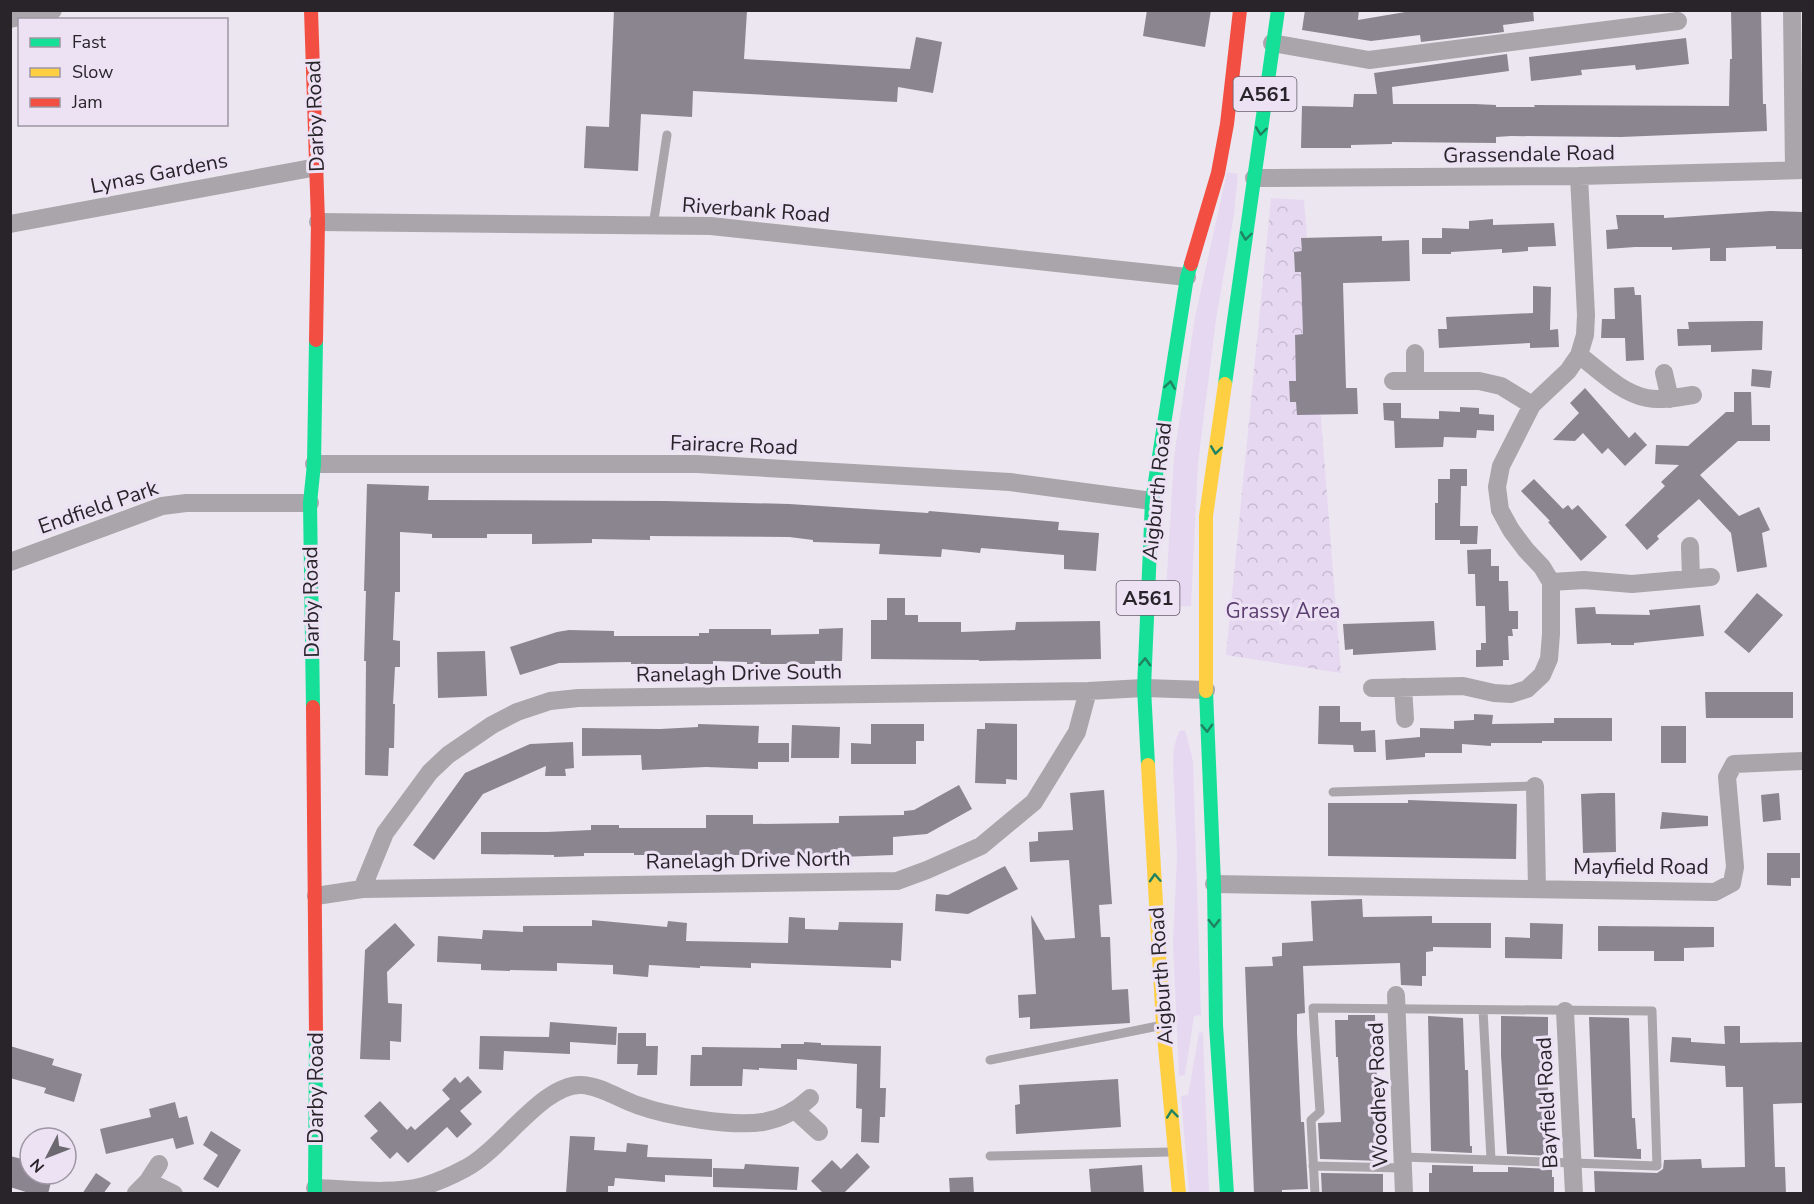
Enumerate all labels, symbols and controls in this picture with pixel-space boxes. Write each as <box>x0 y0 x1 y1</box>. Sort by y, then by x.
legend <box>18 18 228 126</box>
text: Fast <box>72 30 107 54</box>
text: Slow <box>72 60 113 84</box>
street label: Darby Road <box>299 60 331 172</box>
road number: A561 <box>1234 77 1296 111</box>
text: Jam <box>71 90 103 114</box>
one-way arrow <box>1255 126 1267 135</box>
street label: Grassendale Road <box>1443 139 1615 169</box>
street label: Lynas Gardens <box>88 146 230 200</box>
street label: Riverbank Road <box>681 191 831 229</box>
one-way arrow <box>1240 232 1252 241</box>
one-way arrow <box>1164 380 1176 390</box>
street label: Aigburth Road <box>1136 421 1178 561</box>
street label: Fairacre Road <box>669 429 799 461</box>
one-way arrow <box>1210 446 1222 455</box>
street label: Endfield Park <box>34 473 162 541</box>
street label: Darby Road <box>296 546 326 658</box>
road number: A561 <box>1116 581 1180 615</box>
park label: Grassy Area <box>1226 597 1340 625</box>
street label: Ranelagh Drive South <box>636 657 842 689</box>
one-way arrow <box>1138 658 1151 667</box>
one-way arrow <box>1201 724 1214 733</box>
street label: Ranelagh Drive North <box>645 844 851 876</box>
street label: Mayfield Road <box>1573 853 1709 881</box>
one-way arrow <box>1148 874 1161 883</box>
street label: Aigburth Road <box>1142 906 1180 1046</box>
one-way arrow <box>1208 919 1220 928</box>
street label: Woodhey Road <box>1361 1022 1395 1168</box>
street label: Darby Road <box>302 1032 330 1144</box>
street label: Bayfield Road <box>1530 1037 1564 1169</box>
one-way arrow <box>1166 1110 1179 1119</box>
north arrow <box>18 1126 78 1186</box>
text: N <box>25 1154 50 1177</box>

